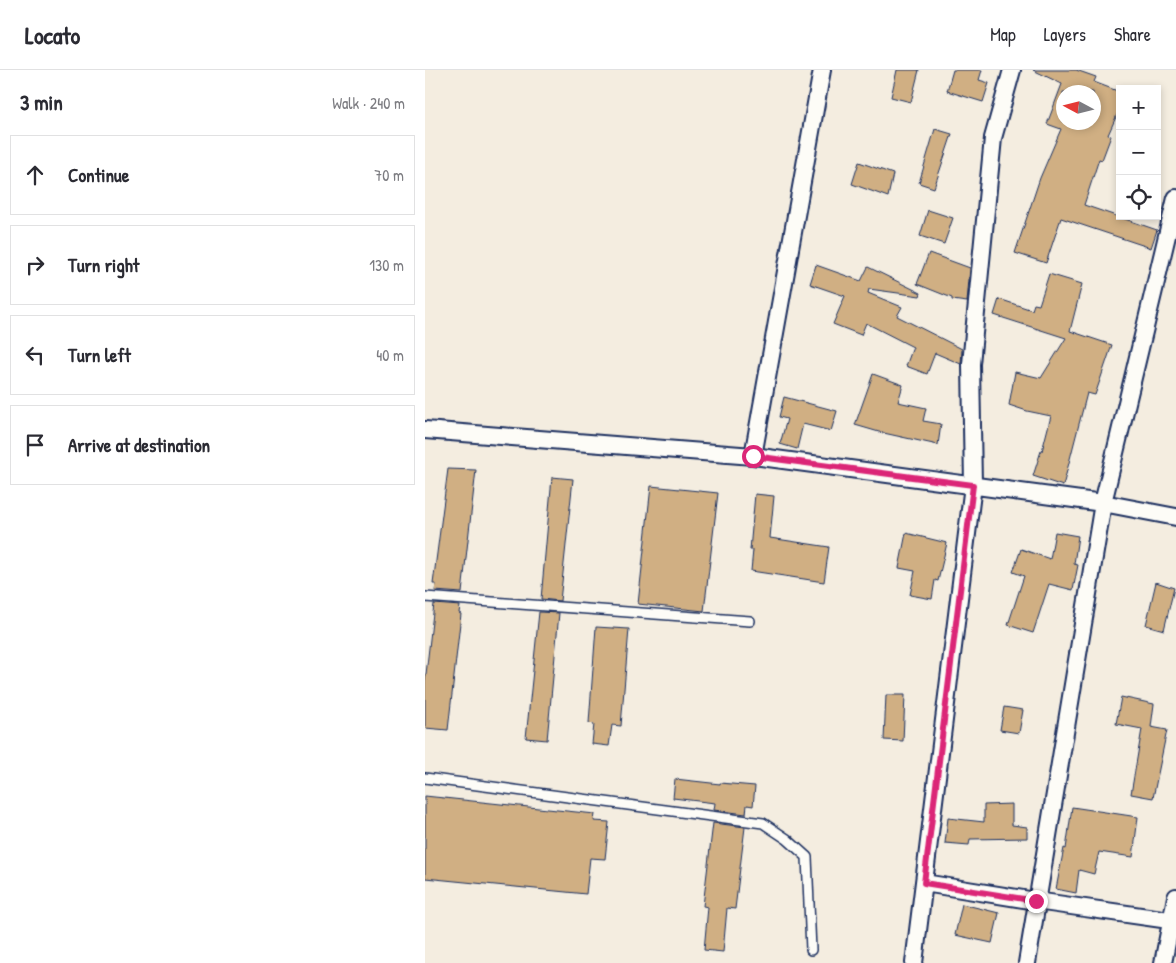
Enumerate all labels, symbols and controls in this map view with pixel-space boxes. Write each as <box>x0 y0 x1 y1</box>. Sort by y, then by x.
text: Locato <box>25 19 80 51</box>
text: Map <box>990 22 1016 47</box>
text: Layers <box>1044 22 1086 47</box>
text: Share <box>1114 22 1151 47</box>
north arrow <box>1056 85 1101 130</box>
map controls <box>1116 85 1161 220</box>
button: + <box>1116 85 1161 130</box>
text: 3 min <box>20 88 63 117</box>
text: Walk · 240 m <box>332 92 405 114</box>
button: − <box>1116 130 1161 175</box>
icon: ahead <box>21 161 49 189</box>
text: Continue <box>68 162 129 188</box>
text: 70 m <box>374 164 404 186</box>
button: locate <box>1116 175 1161 220</box>
icon: right <box>21 251 49 279</box>
text: Turn right <box>68 252 139 278</box>
text: 130 m <box>369 254 404 276</box>
icon: left <box>21 341 49 369</box>
text: Turn left <box>68 342 131 368</box>
text: 40 m <box>376 344 404 366</box>
icon: arrive <box>21 431 49 459</box>
text: Arrive at destination <box>68 432 210 458</box>
route start <box>742 445 765 468</box>
route end <box>1025 890 1048 913</box>

